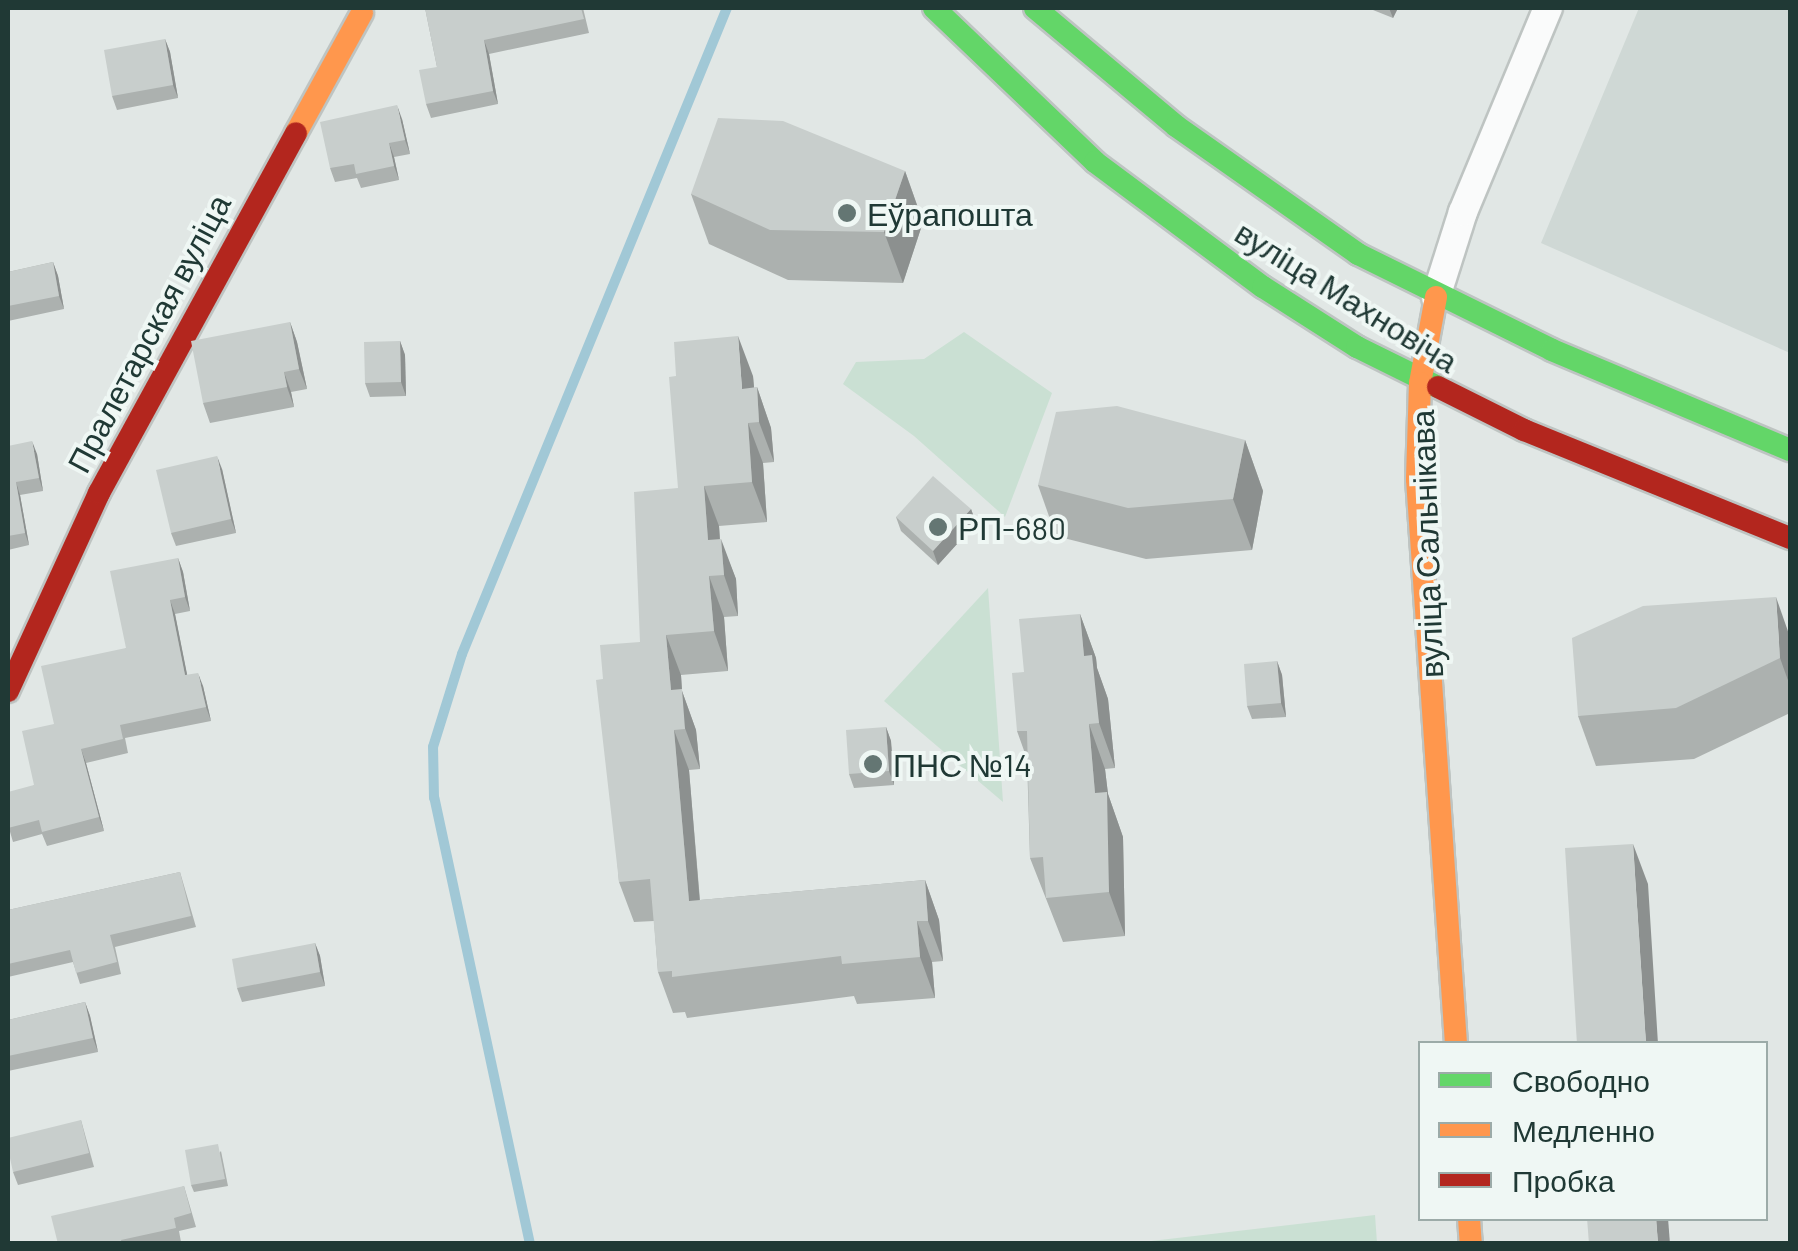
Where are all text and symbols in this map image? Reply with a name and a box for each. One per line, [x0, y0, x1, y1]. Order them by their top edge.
street label: Пралетарская вуліца [58, 187, 238, 479]
place label: Еўрапошта [867, 194, 1033, 232]
marker: Еўрапошта [836, 202, 858, 224]
street label: вуліца Махновіча [1229, 212, 1465, 380]
street label: вуліца Сальнікава [1402, 409, 1450, 679]
place label: РП-680 [958, 508, 1066, 546]
marker: РП-680 [927, 516, 949, 538]
place label: ПНС №14 [893, 745, 1032, 783]
marker: ПНС №14 [862, 753, 884, 775]
legend [1418, 1041, 1768, 1221]
text: Свободно [1512, 1062, 1650, 1098]
text: Медленно [1512, 1112, 1655, 1148]
text: Пробка [1512, 1162, 1615, 1198]

